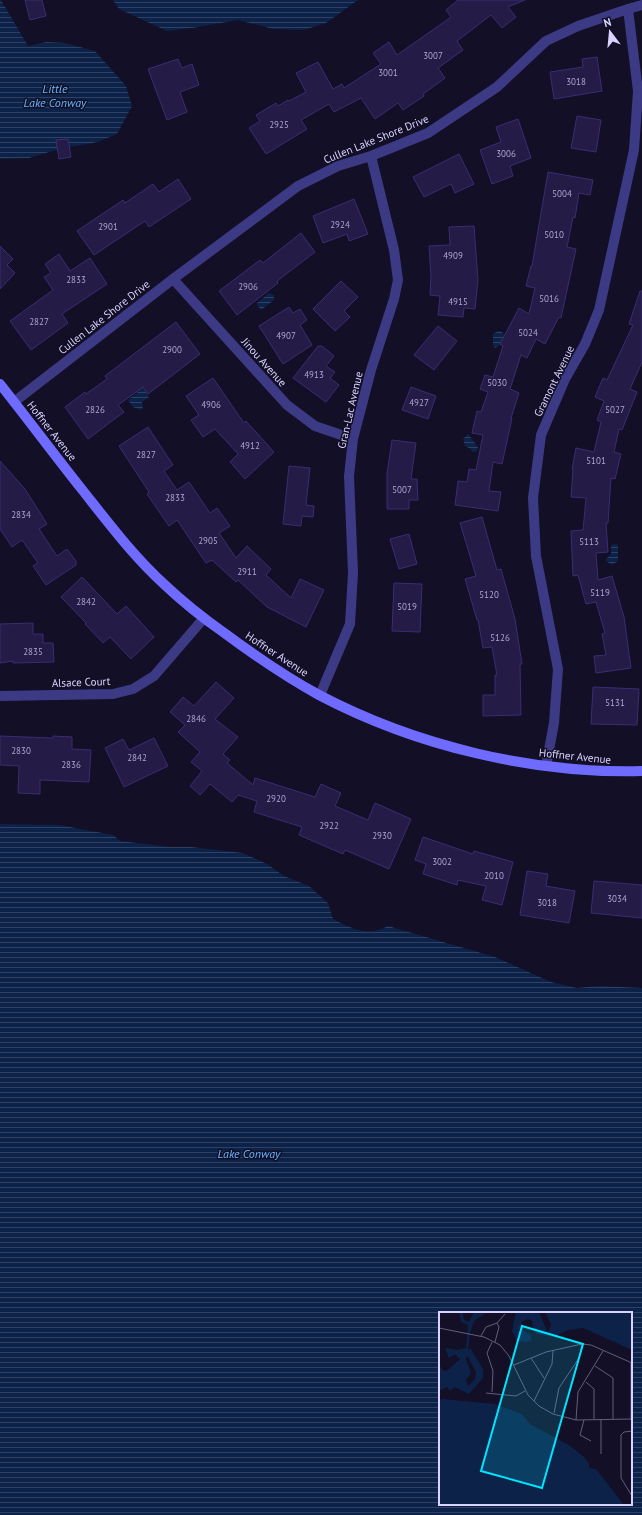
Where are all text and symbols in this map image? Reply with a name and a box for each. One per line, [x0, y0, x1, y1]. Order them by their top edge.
north arrow [590, 12, 630, 52]
text: N [602, 15, 613, 30]
house number: 3007 [423, 50, 443, 61]
house number: 3001 [378, 67, 398, 78]
house number: 3018 [566, 76, 586, 87]
water label: Little Lake Conway [24, 81, 87, 110]
street label: Cullen Lake Shore Drive [321, 111, 431, 167]
house number: 2925 [269, 119, 289, 130]
house number: 3006 [496, 148, 516, 159]
house number: 5004 [552, 188, 572, 199]
house number: 2924 [330, 219, 350, 230]
house number: 2901 [98, 221, 118, 232]
house number: 5010 [544, 229, 564, 240]
house number: 4909 [443, 250, 463, 261]
house number: 2833 [66, 274, 86, 285]
street label: Cullen Lake Shore Drive [55, 277, 153, 357]
house number: 2906 [238, 281, 258, 292]
house number: 5016 [539, 293, 559, 304]
house number: 4915 [448, 296, 468, 307]
house number: 2827 [29, 316, 49, 327]
house number: 5024 [518, 327, 538, 338]
house number: 4907 [276, 330, 296, 341]
street label: Jinou Avenue [238, 334, 290, 390]
street label: Gramont Avenue [531, 343, 577, 419]
house number: 2900 [162, 344, 182, 355]
house number: 4913 [304, 369, 324, 380]
street label: Gran-Lac Avenue [334, 370, 366, 450]
house number: 5030 [487, 377, 507, 388]
house number: 4927 [409, 397, 429, 408]
street label: Hoffner Avenue [24, 398, 80, 464]
house number: 4906 [201, 399, 221, 410]
house number: 2826 [85, 404, 105, 415]
house number: 5027 [605, 404, 625, 415]
house number: 4912 [240, 440, 260, 451]
house number: 2827 [136, 449, 156, 460]
house number: 5101 [586, 455, 606, 466]
house number: 5007 [392, 484, 412, 495]
house number: 2833 [165, 492, 185, 503]
house number: 2834 [11, 509, 31, 520]
house number: 2905 [198, 535, 218, 546]
house number: 5113 [579, 536, 599, 547]
house number: 2911 [237, 566, 257, 577]
house number: 5119 [590, 587, 610, 598]
house number: 5120 [479, 589, 499, 600]
house number: 2842 [76, 596, 96, 607]
house number: 5019 [397, 601, 417, 612]
street label: Hoffner Avenue [243, 628, 312, 680]
house number: 5126 [490, 632, 510, 643]
house number: 2835 [23, 646, 43, 657]
street label: Alsace Court [52, 674, 111, 690]
house number: 5131 [605, 697, 625, 708]
house number: 2846 [186, 713, 206, 724]
house number: 2830 [11, 745, 31, 756]
street label: Hoffner Avenue [538, 745, 612, 767]
house number: 2842 [127, 752, 147, 763]
house number: 2836 [61, 759, 81, 770]
house number: 2920 [266, 793, 286, 804]
house number: 2922 [319, 820, 339, 831]
house number: 2930 [372, 830, 392, 841]
house number: 3002 [432, 856, 452, 867]
house number: 2010 [484, 870, 504, 881]
house number: 3034 [607, 893, 627, 904]
house number: 3018 [537, 897, 557, 908]
water label: Lake Conway [218, 1146, 281, 1161]
inset map [439, 1312, 632, 1505]

